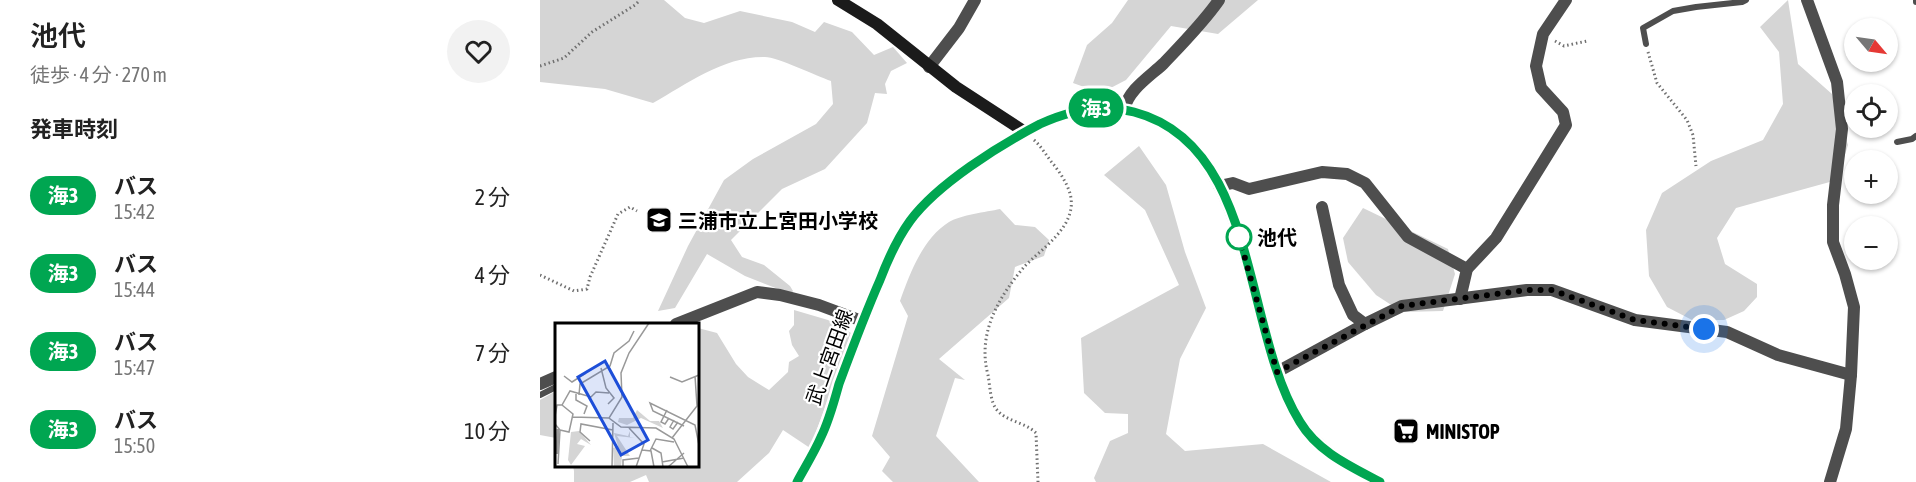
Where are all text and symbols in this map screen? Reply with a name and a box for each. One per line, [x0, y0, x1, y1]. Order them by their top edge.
north arrow [1844, 18, 1898, 72]
map controls [1844, 18, 1898, 270]
text: 池代 [30, 20, 86, 52]
button: heart [447, 20, 510, 83]
text: 徒歩 · 4 分 · 270 m [30, 63, 167, 86]
button: locate [1844, 84, 1898, 138]
line badge: 海3 [1069, 88, 1123, 128]
text: 海3 [1081, 96, 1111, 120]
text: 発車時刻 [30, 116, 118, 142]
button: + [1844, 150, 1898, 204]
text: バス [114, 173, 158, 199]
text: 海3 [48, 183, 78, 207]
text: 2 分 [475, 184, 510, 210]
text: 15:42 [114, 200, 155, 223]
school or university icon: 三浦市立上宮田小学校 [644, 205, 674, 235]
place label: 三浦市立上宮田小学校 [678, 209, 878, 232]
button: − [1844, 216, 1898, 270]
marker: 池代 [1226, 224, 1252, 250]
place label: 池代 [1257, 226, 1297, 249]
text: バス [114, 251, 158, 277]
text: 海3 [48, 261, 78, 285]
text: 4 分 [475, 262, 510, 288]
text: 15:44 [114, 278, 155, 301]
street label: 武上宮田線 [801, 306, 857, 408]
your location [1689, 314, 1719, 344]
inset map [555, 323, 699, 467]
text: バス [114, 329, 158, 355]
text: 海3 [48, 339, 78, 363]
text: 7 分 [475, 340, 510, 366]
text: 15:47 [114, 356, 155, 379]
text: バス [114, 407, 158, 433]
supermarket icon: MINISTOP [1391, 416, 1421, 446]
text: 海3 [48, 417, 78, 441]
text: 10 分 [464, 418, 510, 444]
place label: MINISTOP [1426, 420, 1500, 443]
text: 15:50 [114, 434, 155, 457]

